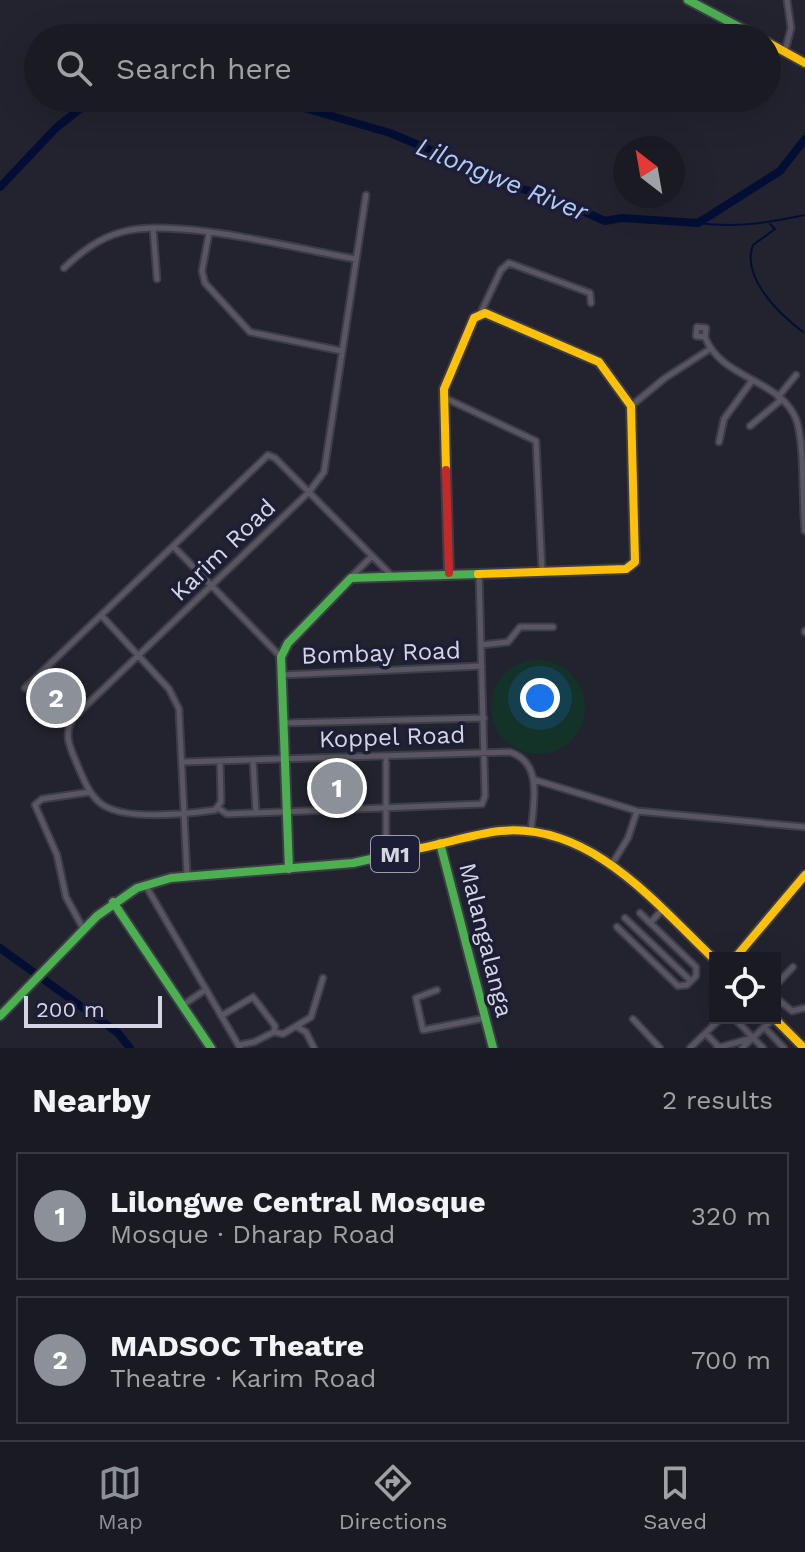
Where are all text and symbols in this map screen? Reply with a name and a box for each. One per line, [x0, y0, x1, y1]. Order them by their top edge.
search box [24, 24, 781, 112]
icon: search [52, 46, 96, 90]
text: Search here [116, 51, 292, 86]
water label: Lilongwe River [412, 131, 593, 227]
north arrow [613, 136, 685, 208]
street label: Karim Road [165, 493, 281, 607]
street label: Bombay Road [301, 636, 461, 670]
pin: 2 [30, 668, 82, 728]
your location [520, 678, 560, 718]
street label: Koppel Road [318, 720, 466, 754]
pin: 1 [311, 758, 363, 818]
road number: M1 [371, 836, 419, 872]
street label: Malangalanga [453, 860, 519, 1020]
map controls [709, 952, 781, 1024]
button: locate [709, 952, 781, 1024]
scale bar [24, 992, 162, 1028]
text: 200 m [36, 997, 105, 1022]
text: Nearby [32, 1080, 151, 1120]
text: 2 results [662, 1085, 773, 1115]
text: Lilongwe Central Mosque [110, 1184, 486, 1219]
text: 1 [54, 1201, 66, 1231]
text: 320 m [691, 1201, 771, 1231]
text: Mosque · Dharap Road [110, 1219, 395, 1249]
text: MADSOC Theatre [110, 1328, 364, 1363]
text: 2 [52, 1345, 68, 1375]
text: 700 m [691, 1345, 771, 1375]
text: Theatre · Karim Road [110, 1363, 376, 1393]
tab: Map [98, 1461, 143, 1534]
tab: Directions [339, 1461, 447, 1534]
tab: Saved [643, 1461, 707, 1534]

